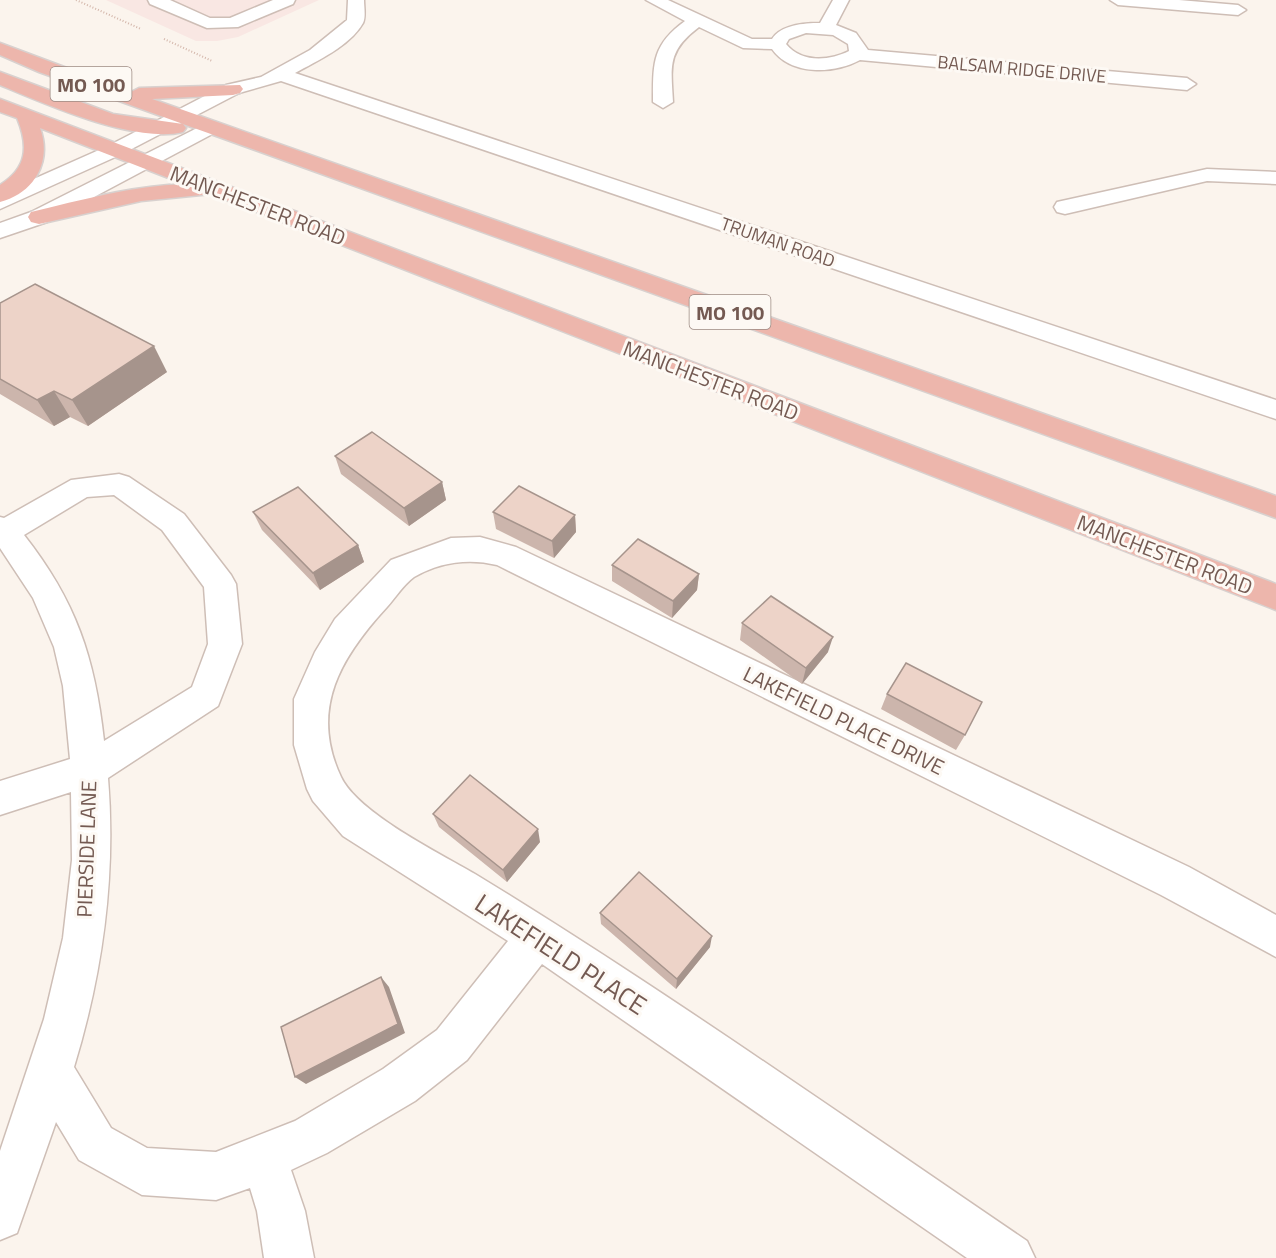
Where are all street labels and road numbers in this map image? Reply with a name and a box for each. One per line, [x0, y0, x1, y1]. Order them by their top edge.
street label: BALSAM RIDGE DRIVE [936, 48, 1108, 90]
road number: MO 100 [50, 67, 132, 101]
street label: MANCHESTER ROAD [166, 157, 350, 253]
street label: TRUMAN ROAD [717, 210, 839, 274]
road number: MO 100 [690, 295, 771, 329]
street label: MANCHESTER ROAD [619, 332, 803, 428]
street label: MANCHESTER ROAD [1073, 506, 1257, 602]
street label: LAKEFIELD PLACE DRIVE [738, 657, 950, 783]
street label: PIERSIDE LANE [68, 780, 104, 918]
street label: LAKEFIELD PLACE [467, 884, 655, 1024]

